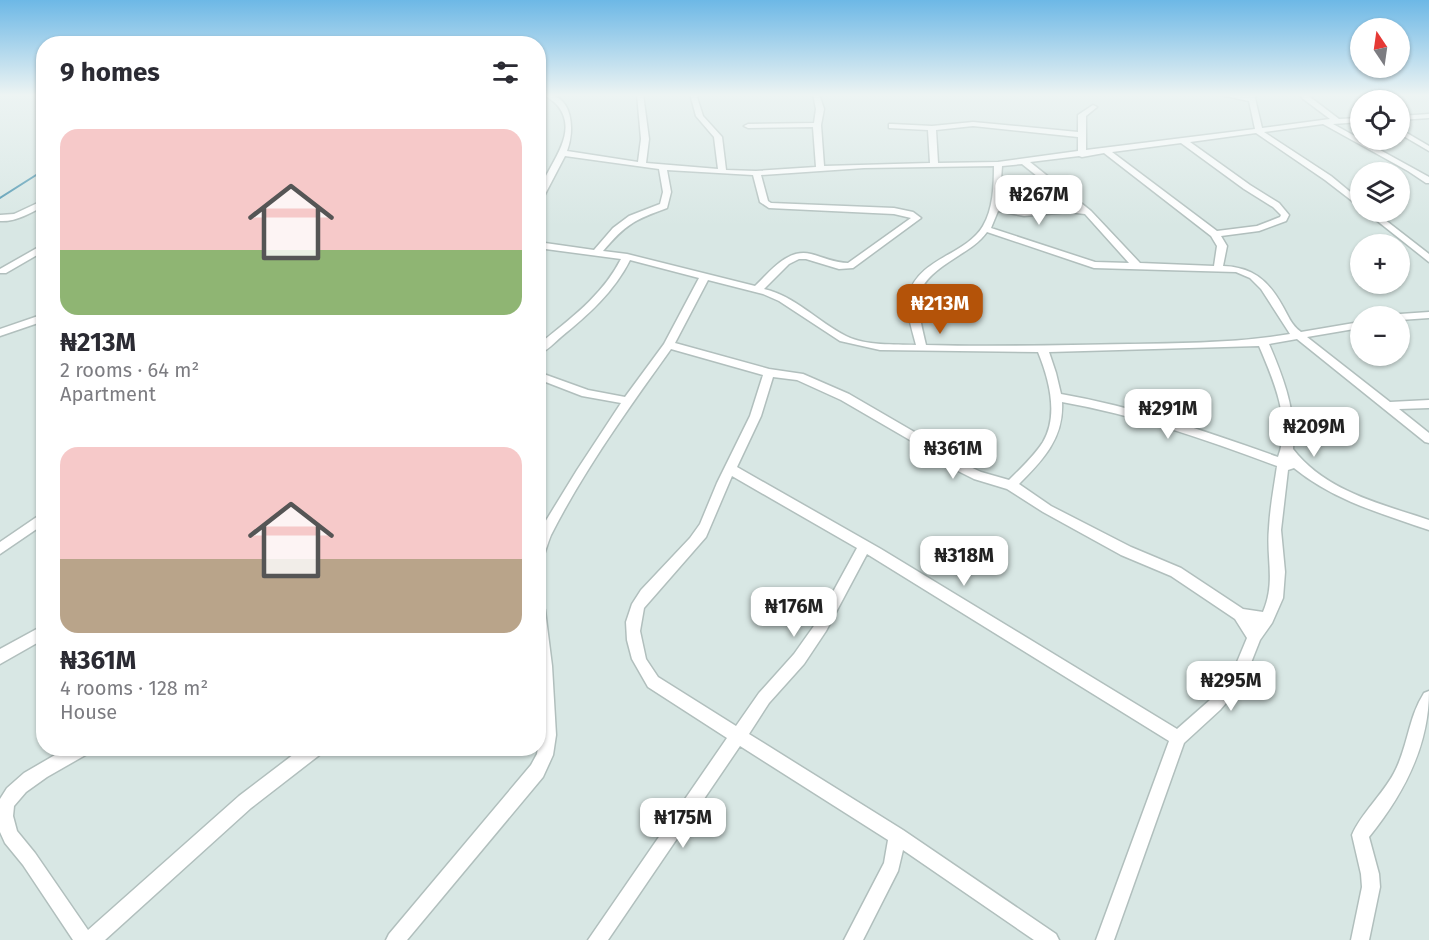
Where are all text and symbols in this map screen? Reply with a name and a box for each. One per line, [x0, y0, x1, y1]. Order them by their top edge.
north arrow [1350, 18, 1410, 78]
map controls [1350, 18, 1410, 366]
icon: filters [489, 56, 522, 89]
text: 9 homes [60, 57, 160, 88]
button: locate [1350, 90, 1410, 150]
button: layers [1350, 162, 1410, 222]
icon: home [237, 168, 345, 276]
pin: ₦267M [997, 175, 1081, 226]
text: ₦267M [1009, 182, 1069, 206]
button: + [1350, 234, 1410, 294]
pin: ₦213M [898, 284, 982, 335]
text: ₦213M [911, 291, 969, 315]
button: − [1350, 306, 1410, 366]
text: ₦213M [60, 327, 136, 358]
text: 2 rooms · 64 m² [60, 358, 199, 382]
text: Apartment [60, 382, 156, 406]
pin: ₦291M [1126, 389, 1210, 440]
text: ₦291M [1138, 396, 1198, 420]
pin: ₦209M [1272, 407, 1356, 458]
text: ₦209M [1283, 414, 1345, 438]
pin: ₦361M [911, 429, 995, 480]
text: ₦361M [924, 436, 982, 460]
icon: home [237, 486, 345, 594]
pin: ₦318M [922, 536, 1006, 587]
text: ₦318M [934, 543, 994, 567]
pin: ₦176M [752, 587, 836, 638]
text: ₦176M [765, 594, 823, 618]
text: ₦361M [60, 645, 136, 676]
pin: ₦295M [1189, 661, 1273, 712]
text: ₦295M [1201, 668, 1261, 692]
text: 4 rooms · 128 m² [60, 676, 208, 700]
text: House [60, 700, 117, 724]
pin: ₦175M [641, 798, 725, 849]
text: ₦175M [654, 805, 712, 829]

